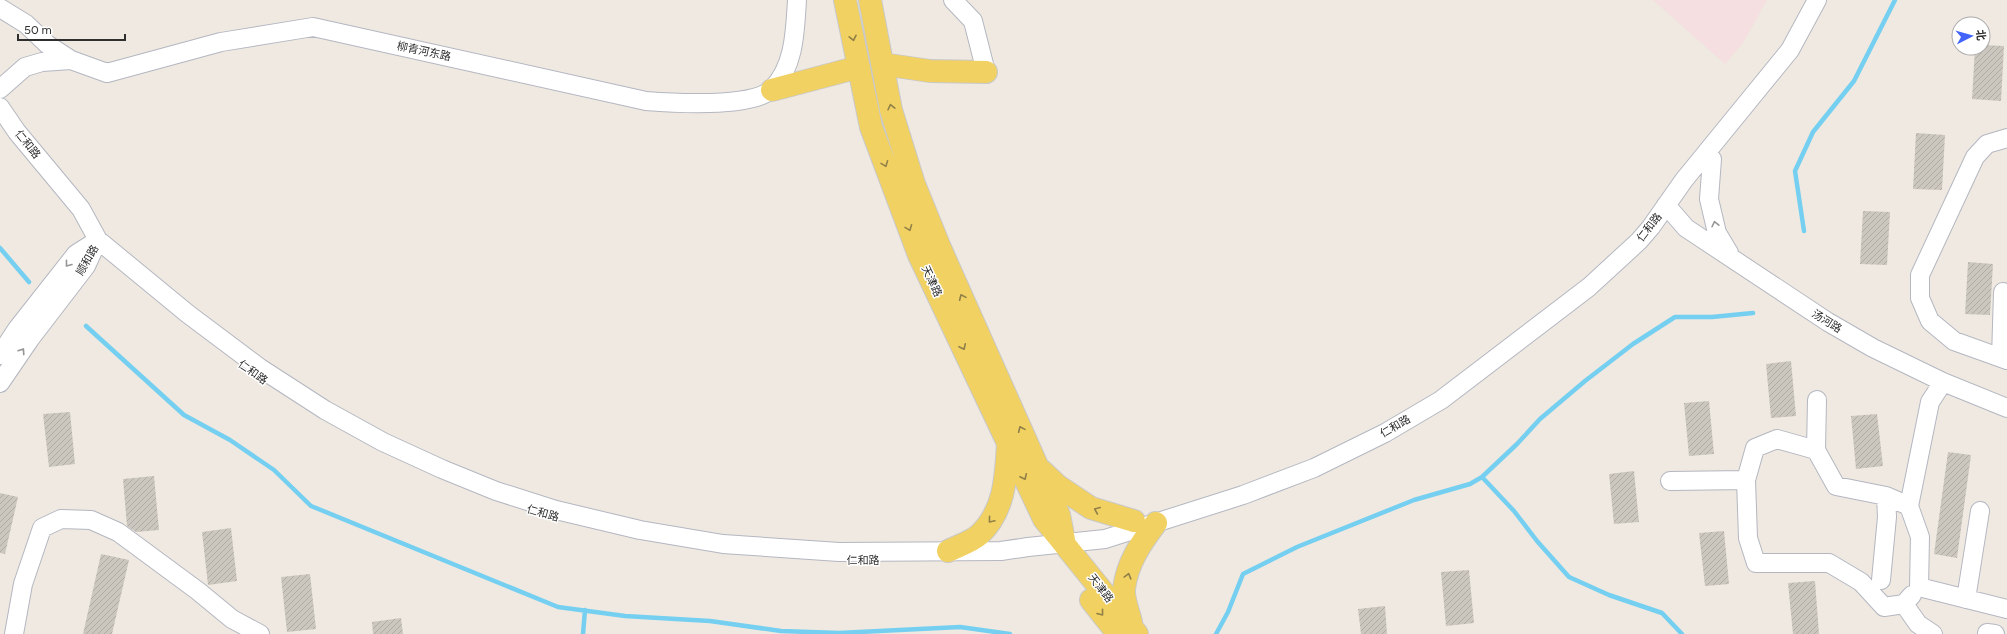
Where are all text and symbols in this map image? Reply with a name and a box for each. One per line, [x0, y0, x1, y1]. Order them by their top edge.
scale bar [18, 16, 125, 42]
north arrow [1951, 16, 1991, 56]
text: 50 m [24, 23, 52, 37]
text: 北 [1973, 29, 1987, 41]
one-way arrow [848, 35, 857, 41]
street label: 柳青河东路 [396, 39, 452, 64]
one-way arrow [887, 104, 895, 110]
street label: 仁和路 [12, 127, 43, 161]
one-way arrow [880, 160, 888, 167]
street label: 仁和路 [1634, 210, 1665, 244]
one-way arrow [1711, 221, 1719, 228]
one-way arrow [905, 225, 913, 232]
street label: 顺和路 [74, 243, 101, 278]
one-way arrow [66, 260, 73, 267]
street label: 天津路 [919, 264, 944, 299]
one-way arrow [959, 294, 967, 302]
street label: 汤河路 [1809, 307, 1844, 336]
one-way arrow [958, 342, 966, 350]
one-way arrow [17, 348, 25, 355]
street label: 仁和路 [235, 358, 270, 387]
street label: 仁和路 [1378, 413, 1413, 440]
one-way arrow [1018, 425, 1026, 433]
one-way arrow [1019, 473, 1027, 480]
street label: 仁和路 [525, 503, 561, 524]
one-way arrow [1093, 507, 1101, 515]
one-way arrow [989, 515, 996, 523]
street label: 仁和路 [847, 554, 880, 567]
street label: 天津路 [1085, 571, 1116, 605]
one-way arrow [1123, 573, 1131, 579]
one-way arrow [1096, 608, 1103, 615]

